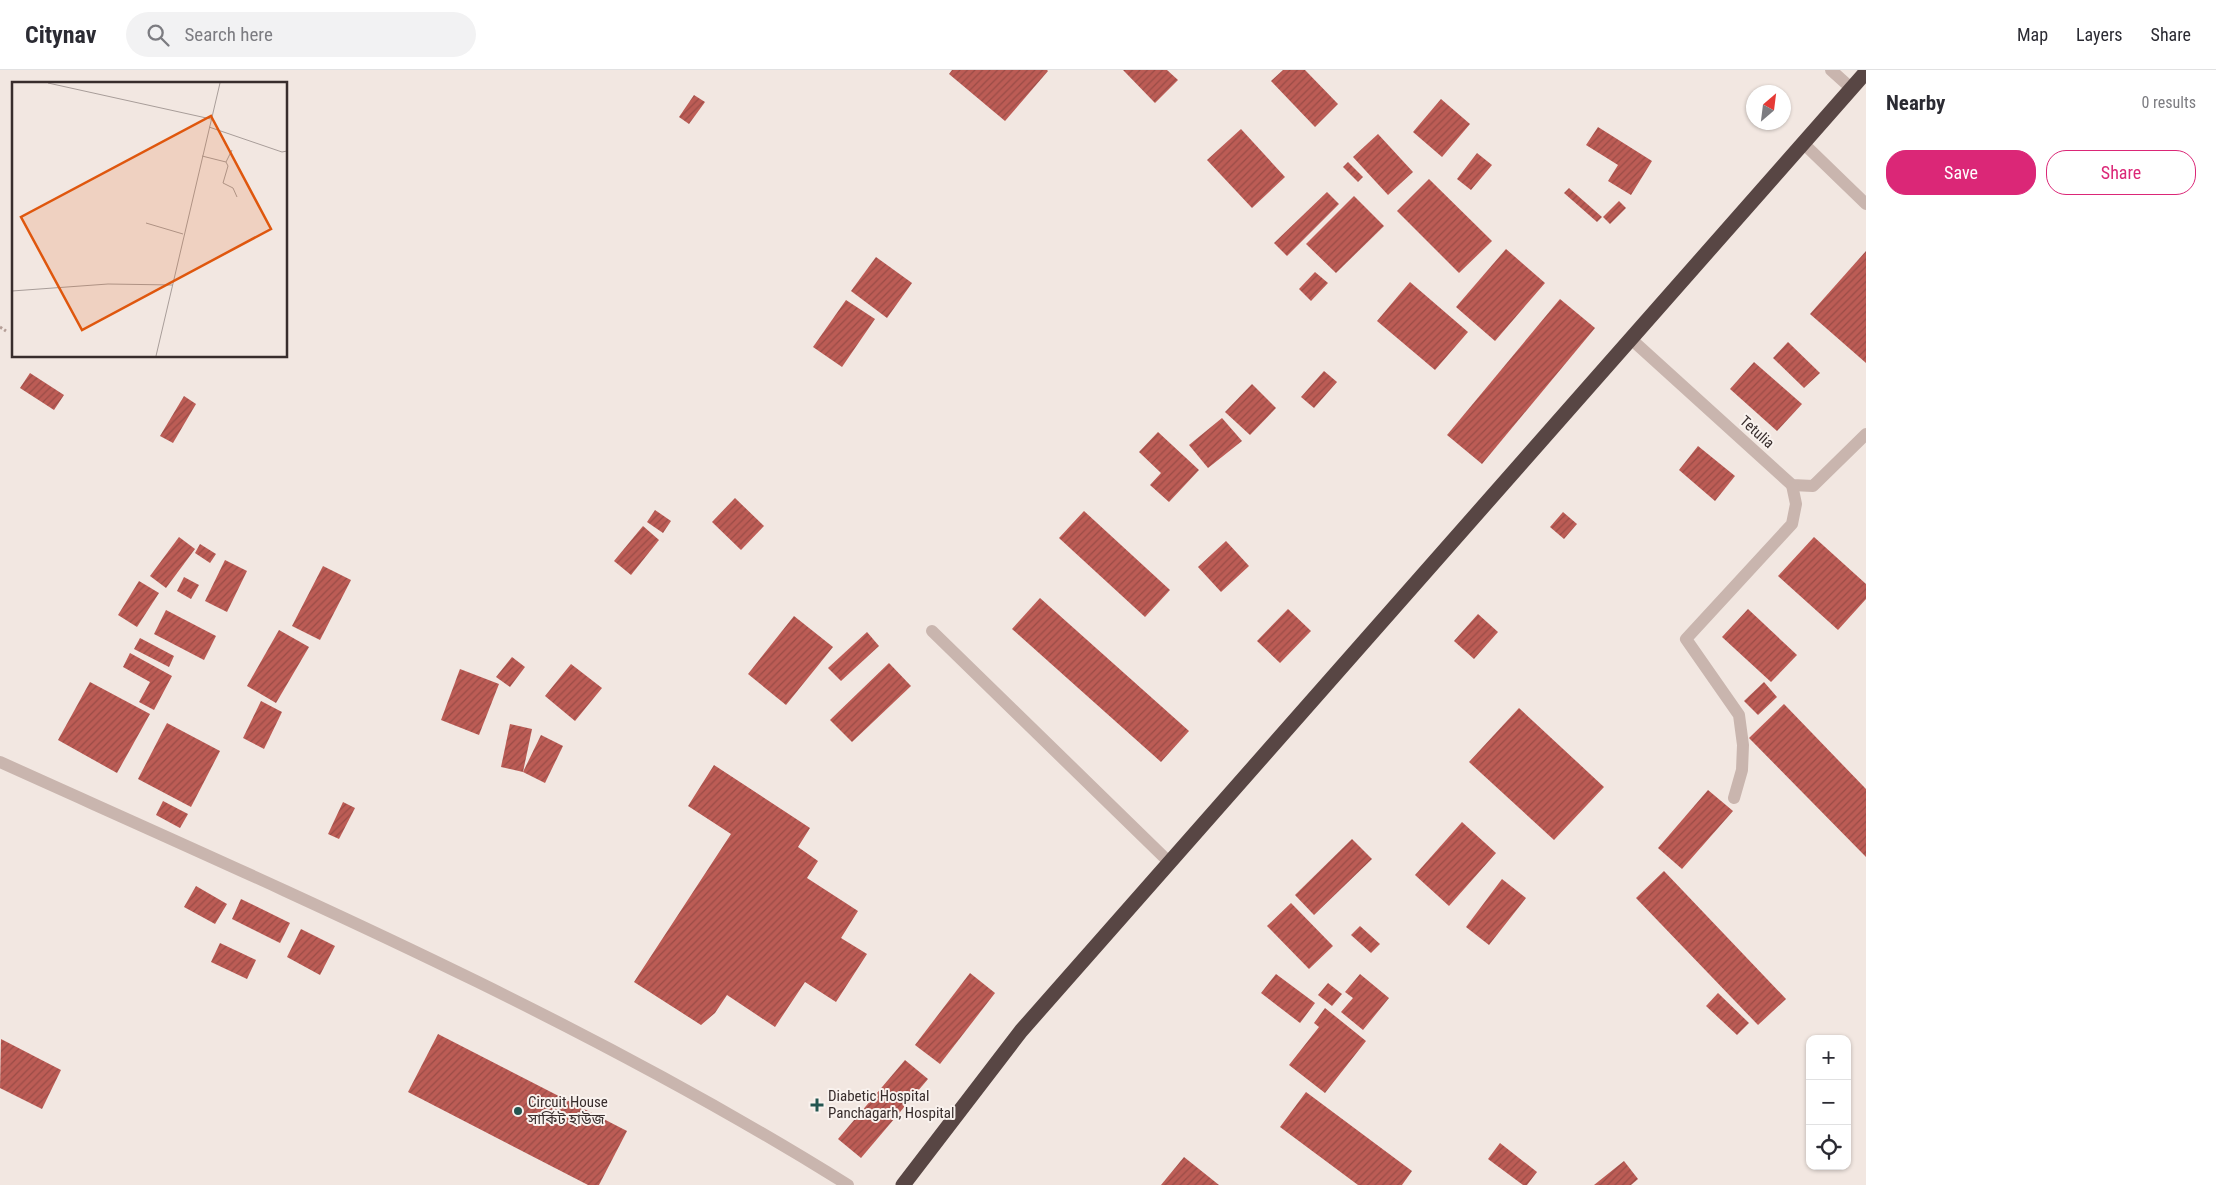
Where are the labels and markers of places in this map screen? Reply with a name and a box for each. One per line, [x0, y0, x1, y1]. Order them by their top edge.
place label: Diabetic Hospital Panchagarh, Hospital [828, 1087, 954, 1122]
place label: Circuit House সার্কিট হাউজ [527, 1093, 608, 1128]
marker: Diabetic Hospital Panchagarh, Hospital [810, 1098, 824, 1112]
marker: Circuit House সার্কিট হাউজ [512, 1105, 524, 1117]

